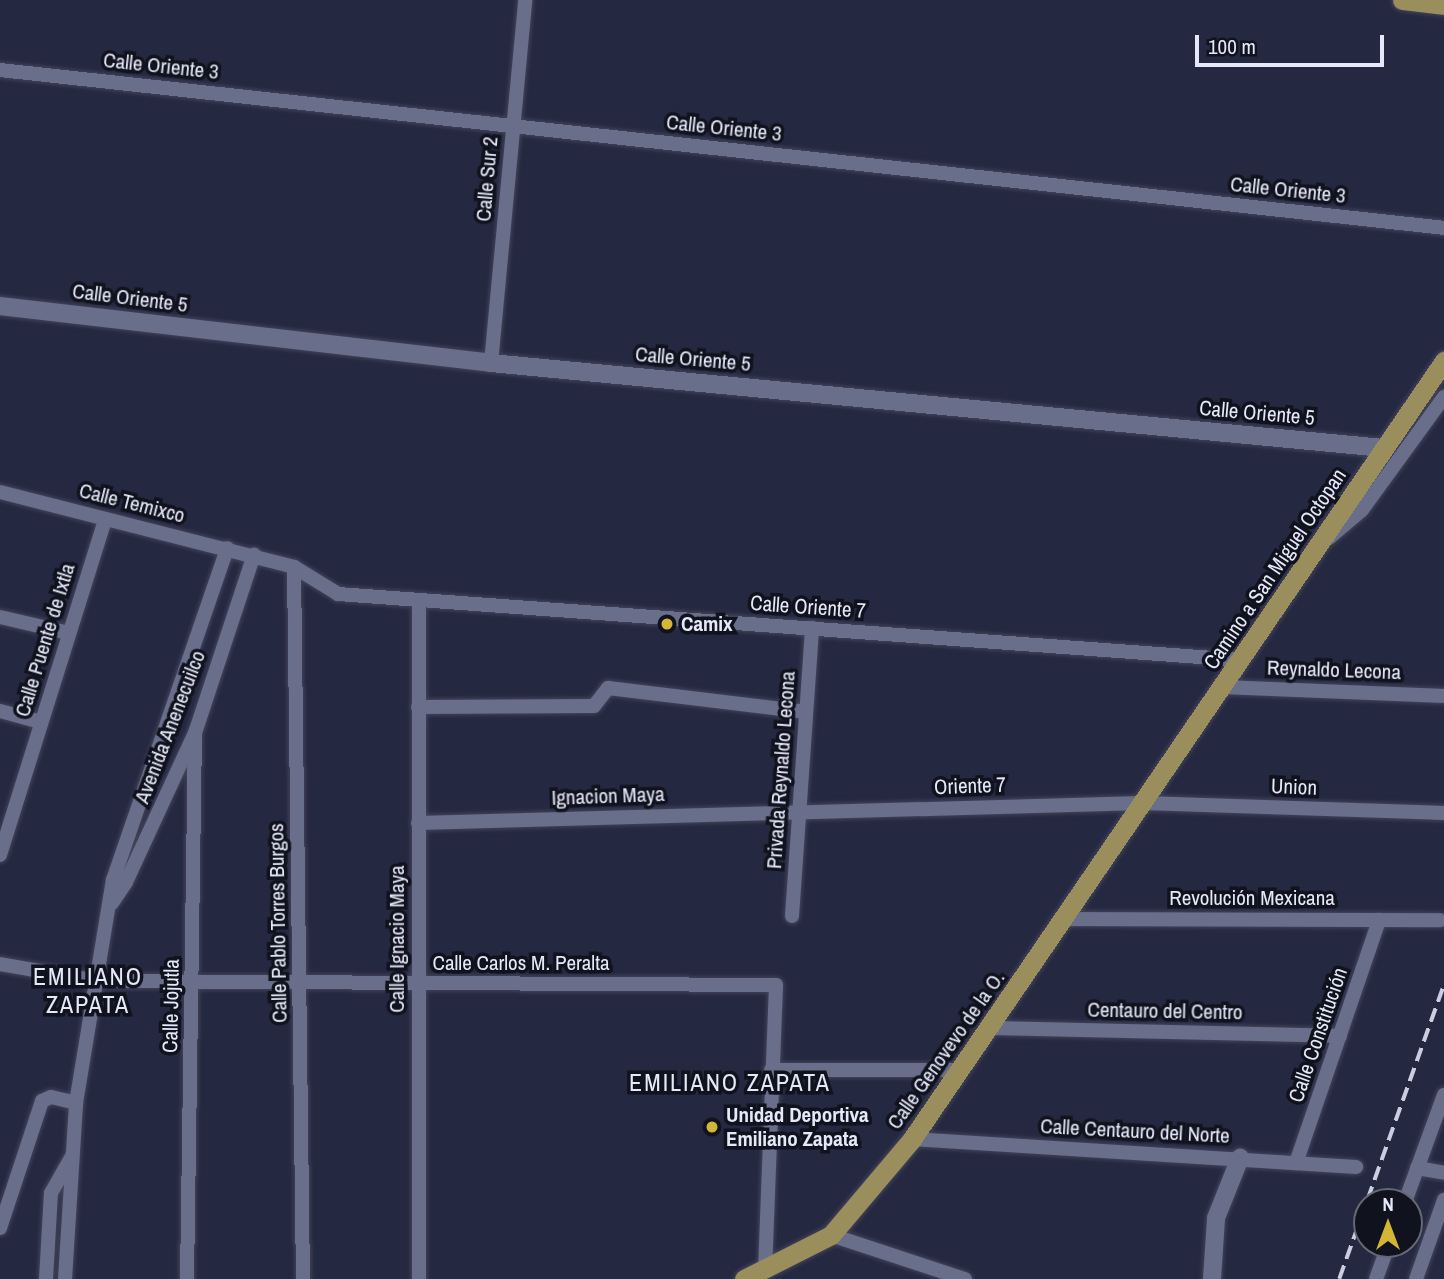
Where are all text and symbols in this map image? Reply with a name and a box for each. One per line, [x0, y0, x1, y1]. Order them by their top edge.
scale bar [1199, 21, 1388, 65]
text: 100 m [1208, 32, 1256, 61]
street label: Calle Oriente 3 [102, 47, 220, 85]
street label: Calle Oriente 3 [665, 109, 783, 147]
street label: Calle Sur 2 [471, 135, 503, 223]
street label: Calle Oriente 3 [1229, 171, 1347, 209]
street label: Calle Oriente 5 [71, 278, 189, 318]
street label: Calle Oriente 5 [634, 341, 752, 377]
street label: Calle Oriente 5 [1198, 395, 1316, 431]
street label: Camino a San Miguel Octopan [1198, 464, 1352, 674]
street label: Calle Temixco [76, 478, 188, 528]
street label: Calle Puente de Ixtla [10, 560, 80, 720]
street label: Calle Oriente 7 [749, 590, 867, 624]
place label: Camix [681, 611, 733, 637]
marker: Camix [659, 616, 675, 632]
street label: Avenida Anenecuilco [129, 647, 211, 807]
street label: Reynaldo Lecona [1267, 655, 1401, 685]
street label: Privada Reynaldo Lecona [762, 670, 800, 870]
street label: Oriente 7 [934, 772, 1006, 800]
street label: Union [1271, 774, 1317, 800]
street label: Ignacion Maya [551, 781, 665, 811]
street label: Calle Pablo Torres Burgos [264, 823, 292, 1023]
street label: Calle Ignacio Maya [384, 865, 410, 1013]
street label: Revolución Mexicana [1169, 885, 1335, 911]
street label: Calle Carlos M. Peralta [432, 950, 610, 976]
street label: Calle Jojutla [158, 959, 184, 1053]
district label: EMILIANO ZAPATA [34, 963, 142, 1019]
street label: Calle Constitución [1283, 964, 1353, 1106]
street label: Calle Genovevo de la O. [882, 966, 1010, 1134]
street label: Centauro del Centro [1087, 997, 1243, 1025]
district label: EMILIANO ZAPATA [631, 1069, 829, 1097]
place label: Unidad Deportiva Emiliano Zapata [726, 1102, 869, 1152]
street label: Calle Centauro del Norte [1040, 1113, 1230, 1149]
marker: Unidad Deportiva Emiliano Zapata [704, 1119, 720, 1135]
north arrow [1353, 1188, 1423, 1258]
text: N [1382, 1191, 1394, 1217]

